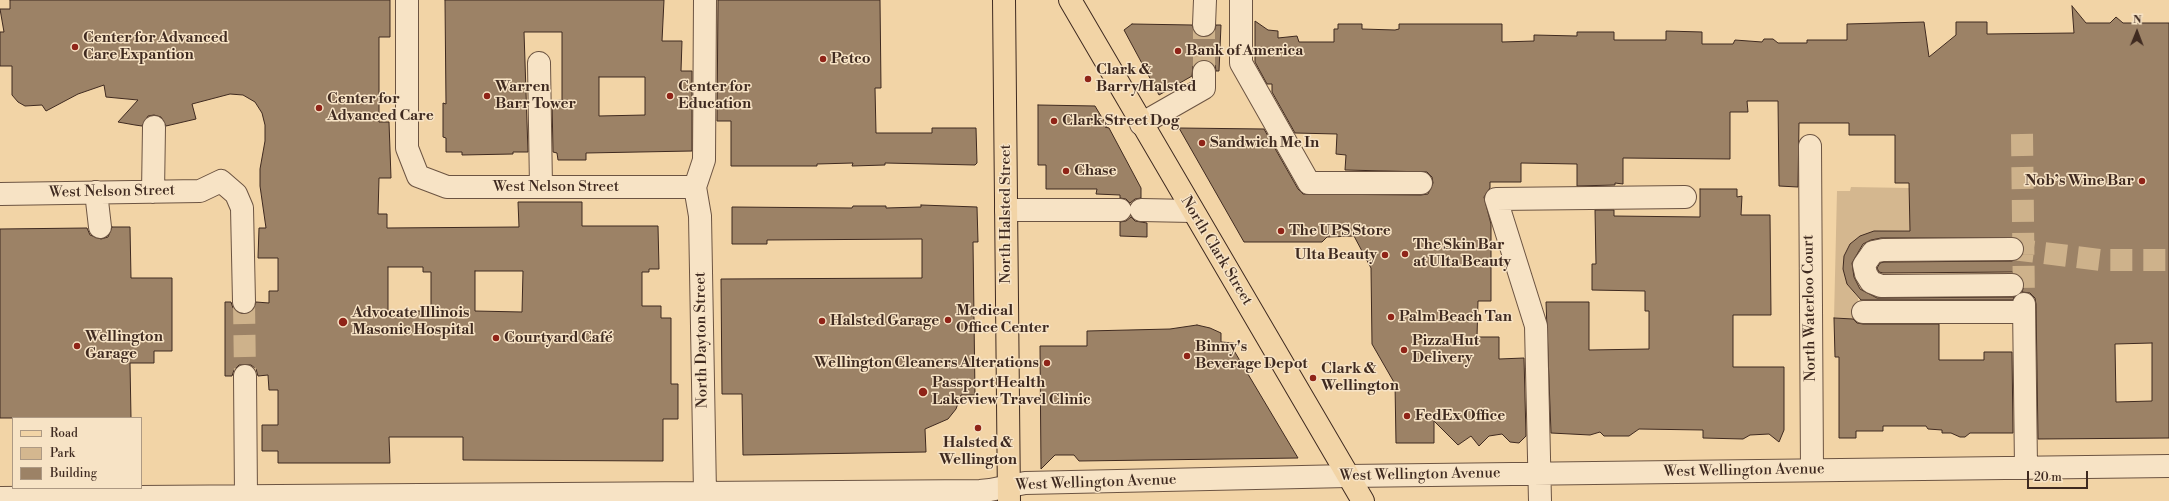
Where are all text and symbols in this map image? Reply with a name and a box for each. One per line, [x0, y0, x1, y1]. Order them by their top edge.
north arrow [2117, 12, 2157, 52]
text: N [2133, 13, 2142, 27]
place label: Center for Advanced Care Expantion [83, 29, 228, 64]
marker: Center for Advanced Care Expantion [70, 42, 80, 52]
place label: Bank of America [1186, 42, 1303, 60]
marker: Bank of America [1173, 46, 1183, 56]
place label: Petco [831, 50, 871, 68]
marker: Petco [818, 54, 828, 64]
place label: Clark & Barry/Halsted [1096, 61, 1197, 96]
marker: Clark & Barry/Halsted [1083, 74, 1093, 84]
place label: Warren Barr Tower [495, 78, 576, 113]
place label: Center for Education [678, 78, 751, 113]
place label: Center for Advanced Care [327, 90, 434, 125]
marker: Warren Barr Tower [482, 91, 492, 101]
marker: Center for Education [665, 91, 675, 101]
marker: Center for Advanced Care [314, 103, 324, 113]
place label: Clark Street Dog [1062, 112, 1179, 130]
marker: Clark Street Dog [1049, 116, 1059, 126]
place label: Sandwich Me In [1210, 134, 1319, 152]
marker: Sandwich Me In [1197, 138, 1207, 148]
street label: North Halsted Street [997, 144, 1015, 284]
place label: Chase [1074, 162, 1117, 180]
marker: Chase [1061, 166, 1071, 176]
place label: Nob’s Wine Bar [2025, 172, 2134, 190]
marker: Nob’s Wine Bar [2137, 176, 2147, 186]
street label: West Nelson Street [493, 178, 619, 196]
street label: West Nelson Street [49, 182, 175, 202]
street label: North Clark Street [1176, 193, 1256, 309]
place label: The UPS Store [1289, 222, 1391, 240]
marker: The UPS Store [1276, 226, 1286, 236]
street label: North Waterloo Court [1800, 234, 1820, 382]
place label: The Skin Bar at Ulta Beauty [1413, 236, 1511, 271]
place label: Ulta Beauty [1295, 246, 1377, 264]
marker: The Skin Bar at Ulta Beauty [1400, 249, 1410, 259]
marker: Ulta Beauty [1380, 250, 1390, 260]
street label: North Dayton Street [692, 272, 712, 408]
place label: Medical Office Center [956, 302, 1049, 337]
place label: Advocate Illinois Masonic Hospital [352, 304, 474, 339]
place label: Palm Beach Tan [1399, 308, 1512, 326]
place label: Halsted Garage [830, 312, 939, 330]
marker: Palm Beach Tan [1386, 312, 1396, 322]
marker: Medical Office Center [943, 315, 953, 325]
marker: Advocate Illinois Masonic Hospital [337, 316, 349, 328]
marker: Halsted Garage [817, 316, 827, 326]
place label: Wellington Garage [85, 328, 163, 363]
place label: Courtyard Café [504, 329, 613, 347]
place label: Pizza Hut Delivery [1412, 332, 1479, 367]
marker: Courtyard Café [491, 333, 501, 343]
place label: Binny's Beverage Depot [1195, 338, 1308, 373]
marker: Wellington Garage [72, 341, 82, 351]
marker: Pizza Hut Delivery [1399, 345, 1409, 355]
marker: Binny's Beverage Depot [1182, 351, 1192, 361]
place label: Wellington Cleaners Alterations [814, 354, 1039, 372]
marker: Wellington Cleaners Alterations [1042, 358, 1052, 368]
place label: Clark & Wellington [1321, 360, 1399, 395]
marker: Clark & Wellington [1308, 373, 1318, 383]
place label: Passport Health Lakeview Travel Clinic [932, 374, 1091, 409]
marker: Passport Health Lakeview Travel Clinic [917, 386, 929, 398]
place label: FedEx Office [1415, 407, 1505, 425]
marker: FedEx Office [1402, 411, 1412, 421]
legend [12, 417, 142, 489]
marker: Halsted & Wellington [973, 423, 983, 433]
text: Road [50, 426, 78, 441]
place label: Halsted & Wellington [939, 434, 1017, 469]
text: Park [50, 446, 75, 461]
street label: West Wellington Avenue [1663, 461, 1825, 481]
scale bar [2029, 463, 2090, 489]
street label: West Wellington Avenue [1339, 465, 1501, 485]
text: Building [50, 466, 97, 481]
text: 20 m [2034, 470, 2062, 485]
street label: West Wellington Avenue [1015, 471, 1177, 495]

